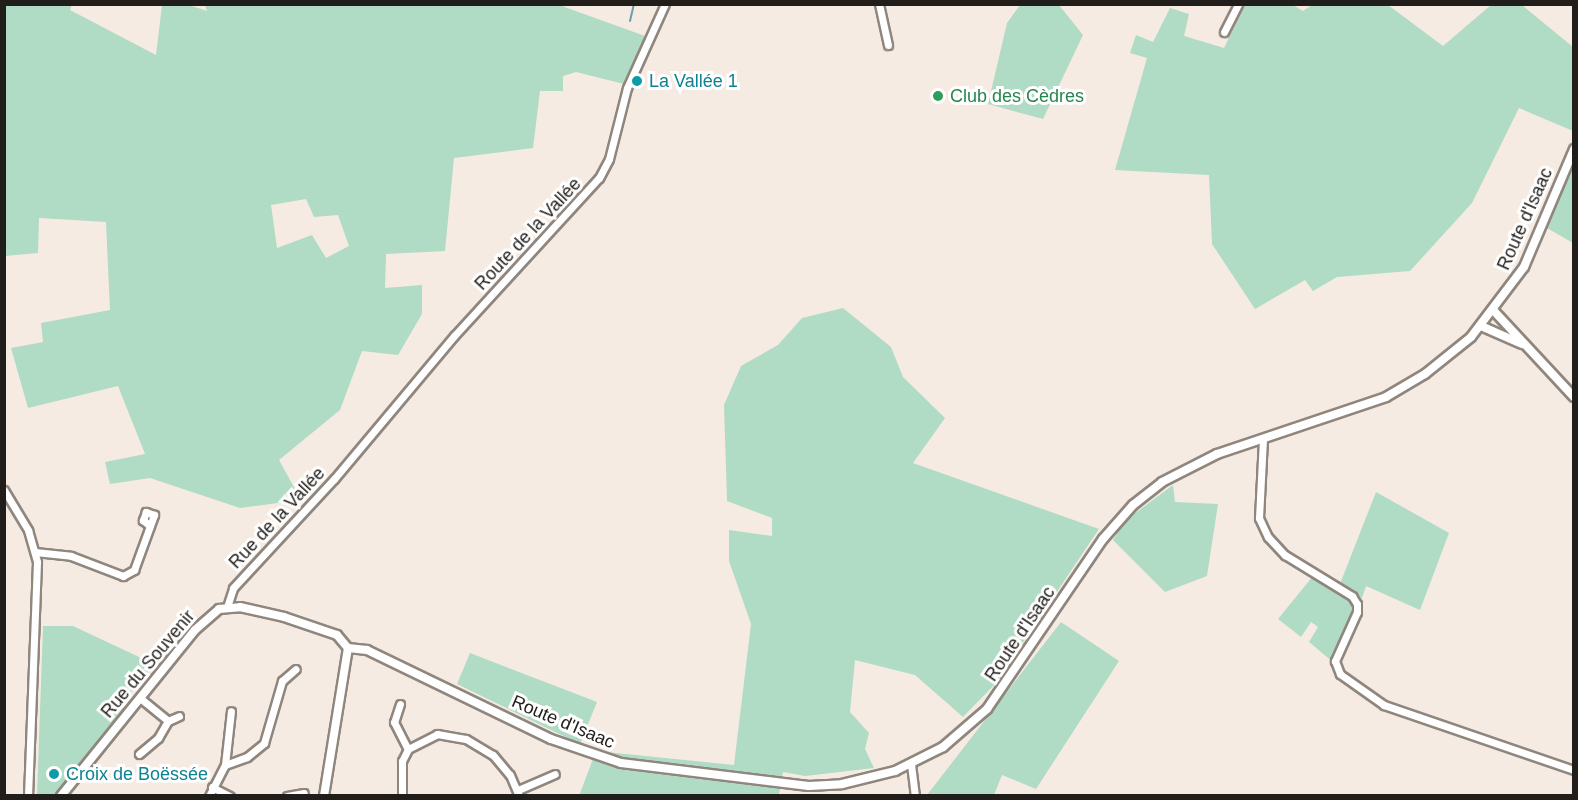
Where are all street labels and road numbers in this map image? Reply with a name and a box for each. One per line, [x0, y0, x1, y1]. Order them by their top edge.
street label: Route d'Isaac [1493, 165, 1557, 273]
street label: Route de la Vallée [470, 173, 586, 295]
street label: Rue de la Vallée [225, 463, 329, 573]
street label: Route d'Isaac [980, 583, 1060, 685]
street label: Rue du Souvenir [97, 606, 199, 722]
street label: Route d'Isaac [508, 691, 618, 753]

